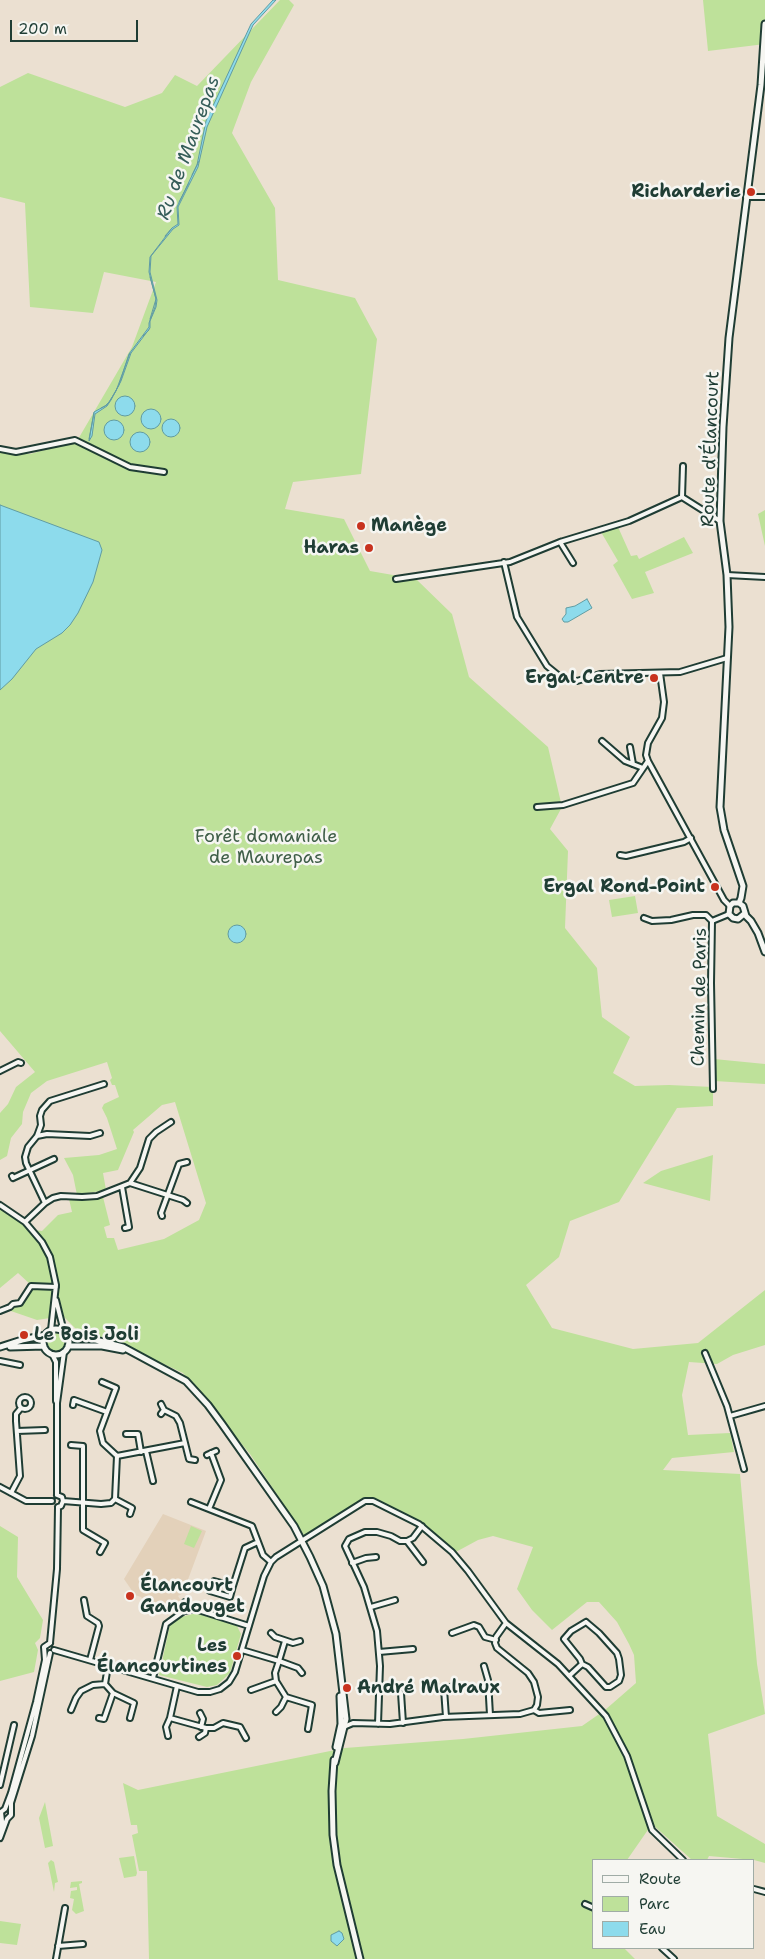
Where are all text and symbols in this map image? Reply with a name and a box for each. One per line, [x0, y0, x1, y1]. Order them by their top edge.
scale bar [12, 10, 140, 42]
text: 200 m [18, 19, 67, 39]
water label: Ru de Maurepas [152, 73, 226, 223]
place label: Richarderie [631, 181, 741, 203]
marker: Richarderie [745, 186, 757, 198]
street label: Route d'Élancourt [697, 371, 725, 527]
place label: Manège [371, 515, 447, 537]
marker: Manège [355, 520, 367, 532]
place label: Haras [304, 537, 359, 559]
marker: Haras [363, 542, 375, 554]
place label: Ergal Centre [525, 667, 644, 689]
marker: Ergal Centre [648, 672, 660, 684]
park label: Forêt domaniale de Maurepas [195, 826, 337, 869]
place label: Ergal Rond-Point [543, 876, 705, 898]
marker: Ergal Rond-Point [709, 881, 721, 893]
street label: Chemin de Paris [688, 927, 712, 1067]
place label: Le Bois Joli [34, 1324, 139, 1346]
marker: Le Bois Joli [18, 1329, 30, 1341]
place label: Élancourt Gandouget [140, 1575, 245, 1618]
marker: Élancourt Gandouget [124, 1590, 136, 1602]
place label: Les Élancourtines [96, 1635, 227, 1678]
marker: Les Élancourtines [231, 1650, 243, 1662]
place label: André Malraux [357, 1677, 500, 1699]
marker: André Malraux [341, 1682, 353, 1694]
legend [592, 1859, 755, 1949]
text: Route [639, 1869, 681, 1889]
text: Parc [639, 1894, 670, 1914]
text: Eau [639, 1919, 666, 1939]

